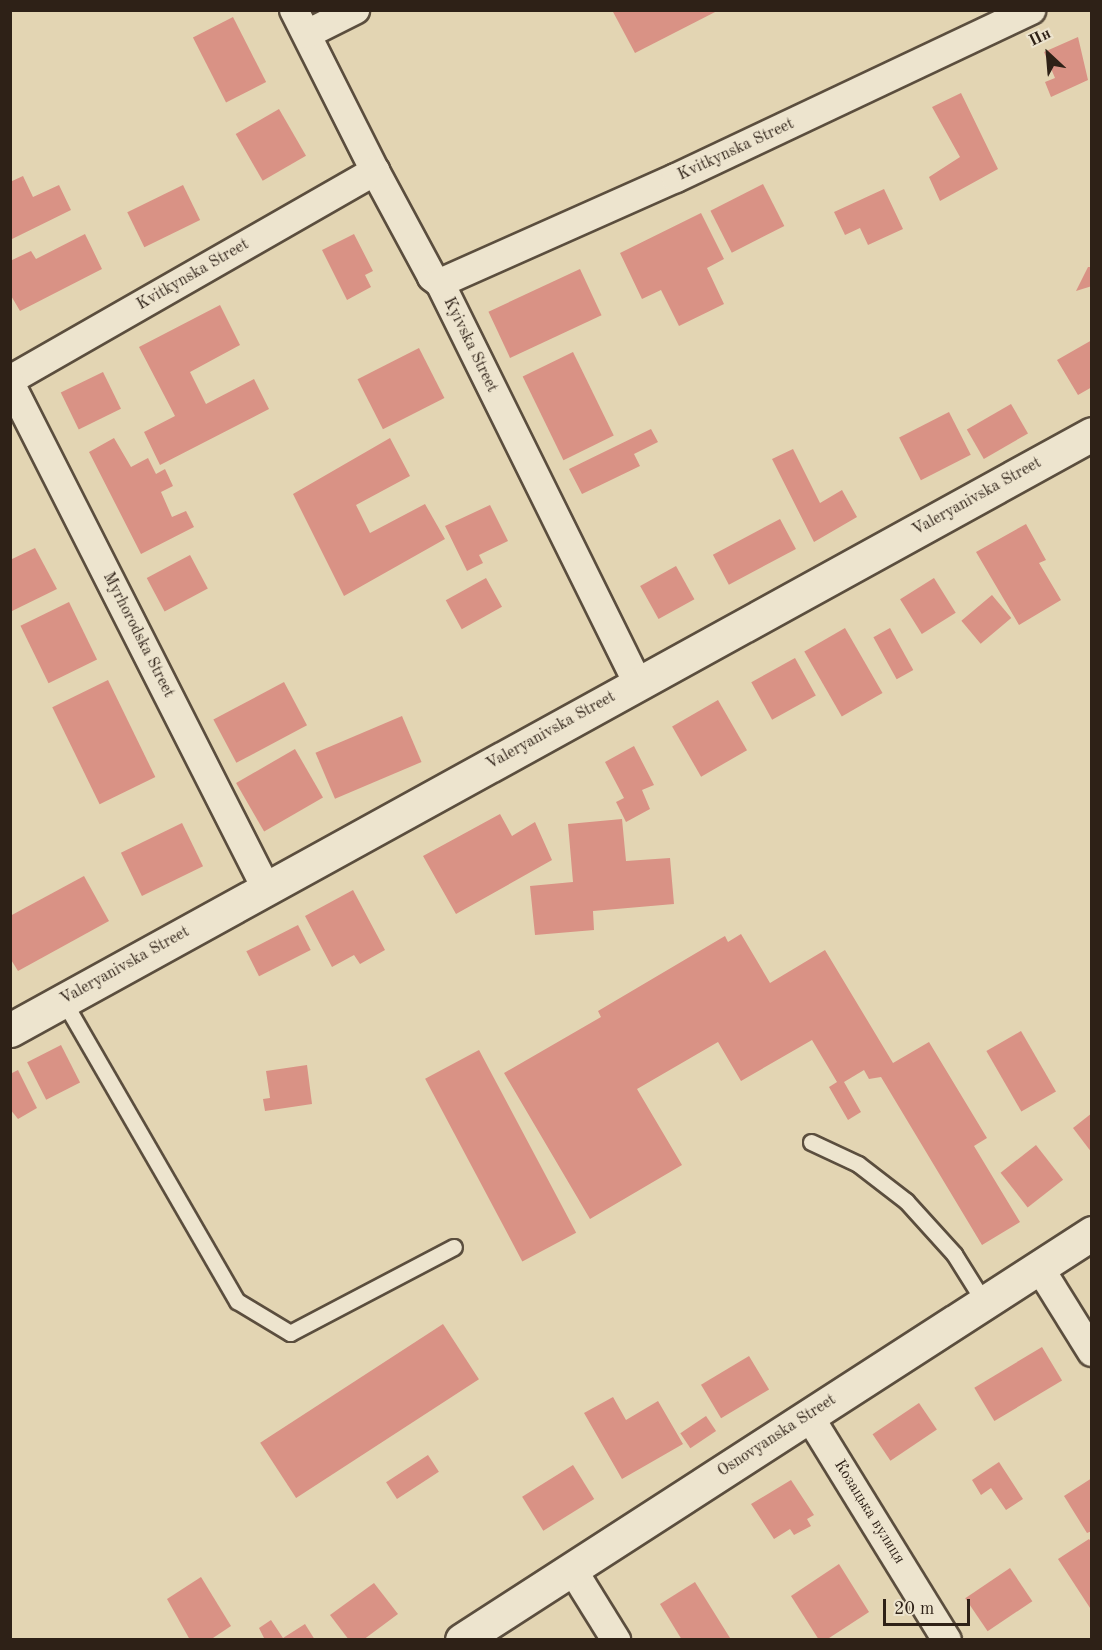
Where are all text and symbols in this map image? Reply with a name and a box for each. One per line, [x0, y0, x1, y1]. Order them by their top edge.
north arrow [1018, 24, 1078, 84]
text: Пн [1027, 26, 1054, 50]
street label: Kvitkynska Street [675, 115, 797, 185]
street label: Kvitkynska Street [134, 235, 252, 315]
street label: Kyivska Street [439, 294, 501, 396]
street label: Valeryanivska Street [909, 454, 1045, 540]
street label: Myrhorodska Street [98, 569, 178, 701]
street label: Valeryanivska Street [483, 688, 619, 774]
street label: Valeryanivska Street [57, 923, 193, 1009]
street label: Osnovyanska Street [714, 1391, 840, 1481]
street label: Козацька вулиця [829, 1456, 909, 1568]
scale bar [886, 1587, 973, 1625]
text: 20 m [894, 1600, 934, 1618]

